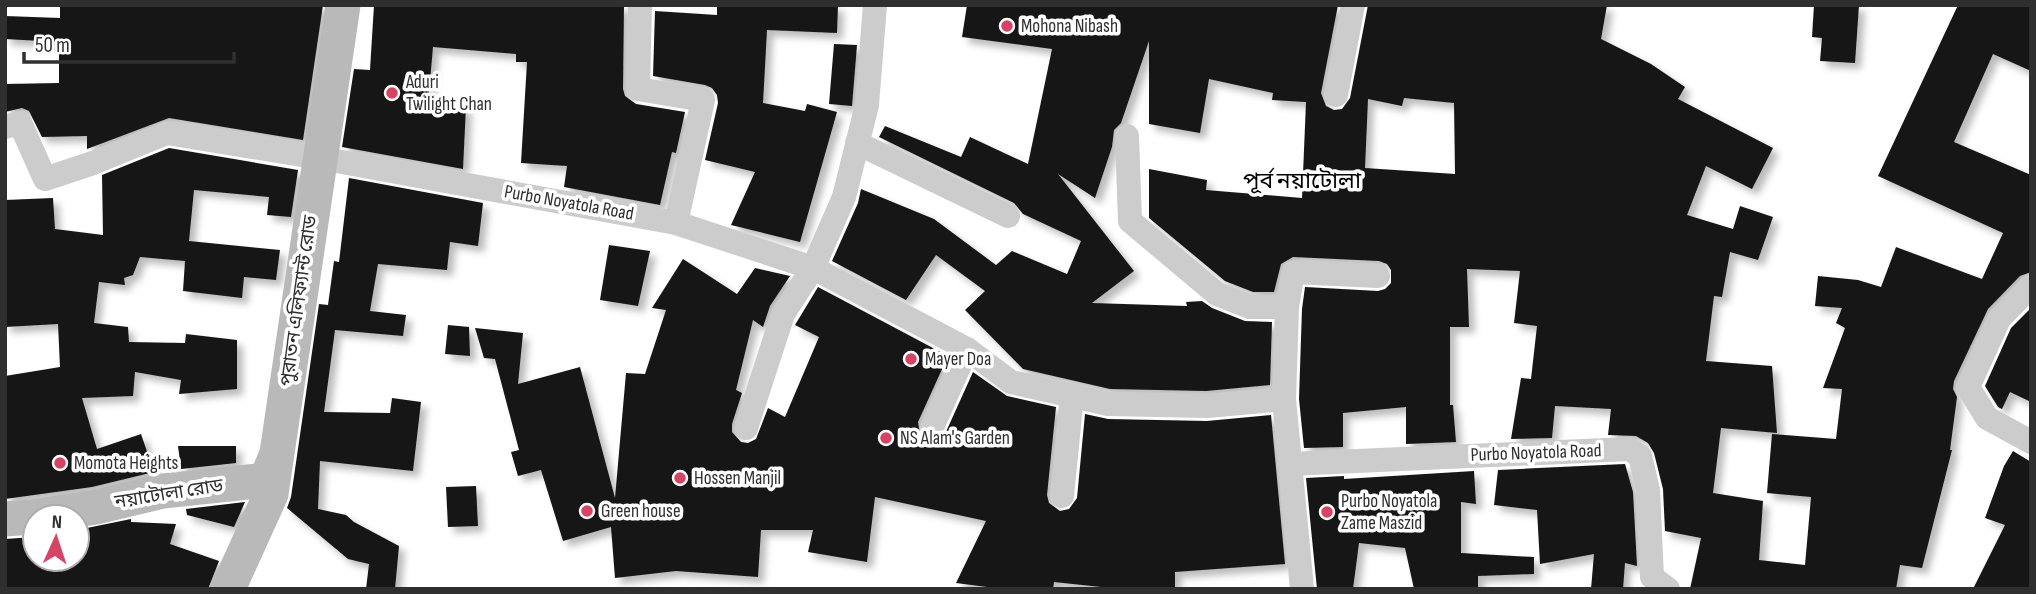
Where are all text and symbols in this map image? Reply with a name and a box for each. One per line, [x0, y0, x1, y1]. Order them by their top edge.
place label: Mohona Nibash [1021, 15, 1118, 38]
marker: Mohona Nibash [999, 18, 1015, 34]
scale bar [24, 21, 234, 65]
text: 50 m [35, 33, 70, 58]
place label: Aduri Twilight Chan [405, 71, 492, 116]
marker: Aduri Twilight Chan [384, 85, 400, 101]
district label: পূর্ব নয়াটোলা [1243, 167, 1362, 195]
street label: Purbo Noyatola Road [502, 180, 636, 226]
street label: পুরাতন এলিফ্যান্ট রোড [275, 213, 322, 388]
place label: Mayer Doa [925, 348, 991, 371]
marker: Mayer Doa [903, 351, 919, 367]
place label: NS Alam's Garden [900, 427, 1010, 450]
marker: NS Alam's Garden [878, 430, 894, 446]
street label: Purbo Noyatola Road [1470, 439, 1602, 467]
place label: Momota Heights [74, 452, 179, 475]
marker: Momota Heights [52, 455, 68, 471]
place label: Hossen Manjil [694, 467, 781, 490]
marker: Hossen Manjil [672, 470, 688, 486]
street label: নয়াটোলা রোড [112, 473, 225, 514]
place label: Purbo Noyatola Zame Maszid [1341, 490, 1437, 535]
place label: Green house [601, 500, 681, 523]
north arrow [21, 503, 91, 573]
marker: Green house [579, 503, 595, 519]
marker: Purbo Noyatola Zame Maszid [1319, 504, 1335, 520]
text: N [51, 511, 62, 534]

